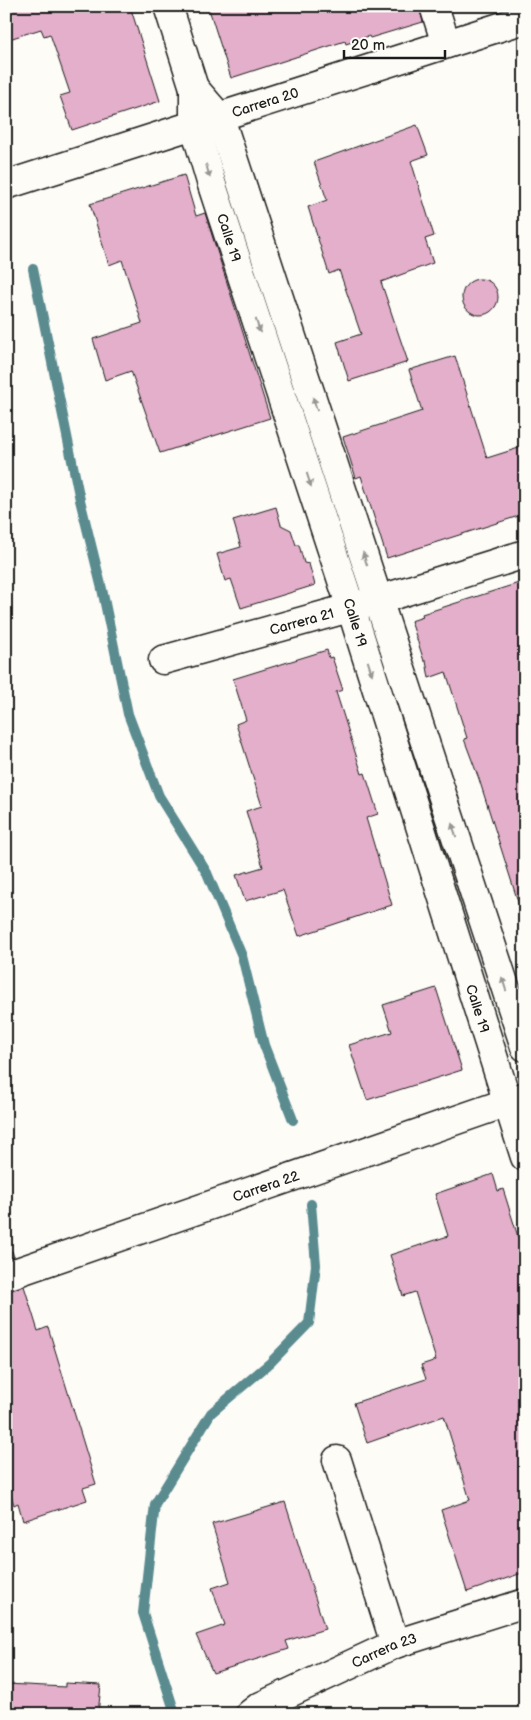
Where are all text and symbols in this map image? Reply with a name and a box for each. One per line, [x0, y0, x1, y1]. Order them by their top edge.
scale bar [344, 28, 445, 60]
text: 20 m [351, 36, 385, 55]
street label: Carrera 20 [230, 84, 301, 121]
one-way arrow [205, 164, 213, 179]
street label: Calle 19 [213, 211, 245, 264]
one-way arrow [255, 319, 263, 334]
one-way arrow [310, 397, 318, 412]
one-way arrow [306, 473, 313, 488]
one-way arrow [361, 551, 368, 566]
street label: Calle 19 [340, 596, 371, 649]
street label: Carrera 21 [268, 604, 336, 638]
one-way arrow [366, 661, 374, 676]
one-way arrow [449, 822, 457, 837]
one-way arrow [500, 976, 508, 991]
street label: Calle 19 [462, 982, 494, 1035]
street label: Carrera 22 [230, 1166, 302, 1205]
street label: Carrera 23 [349, 1629, 419, 1671]

